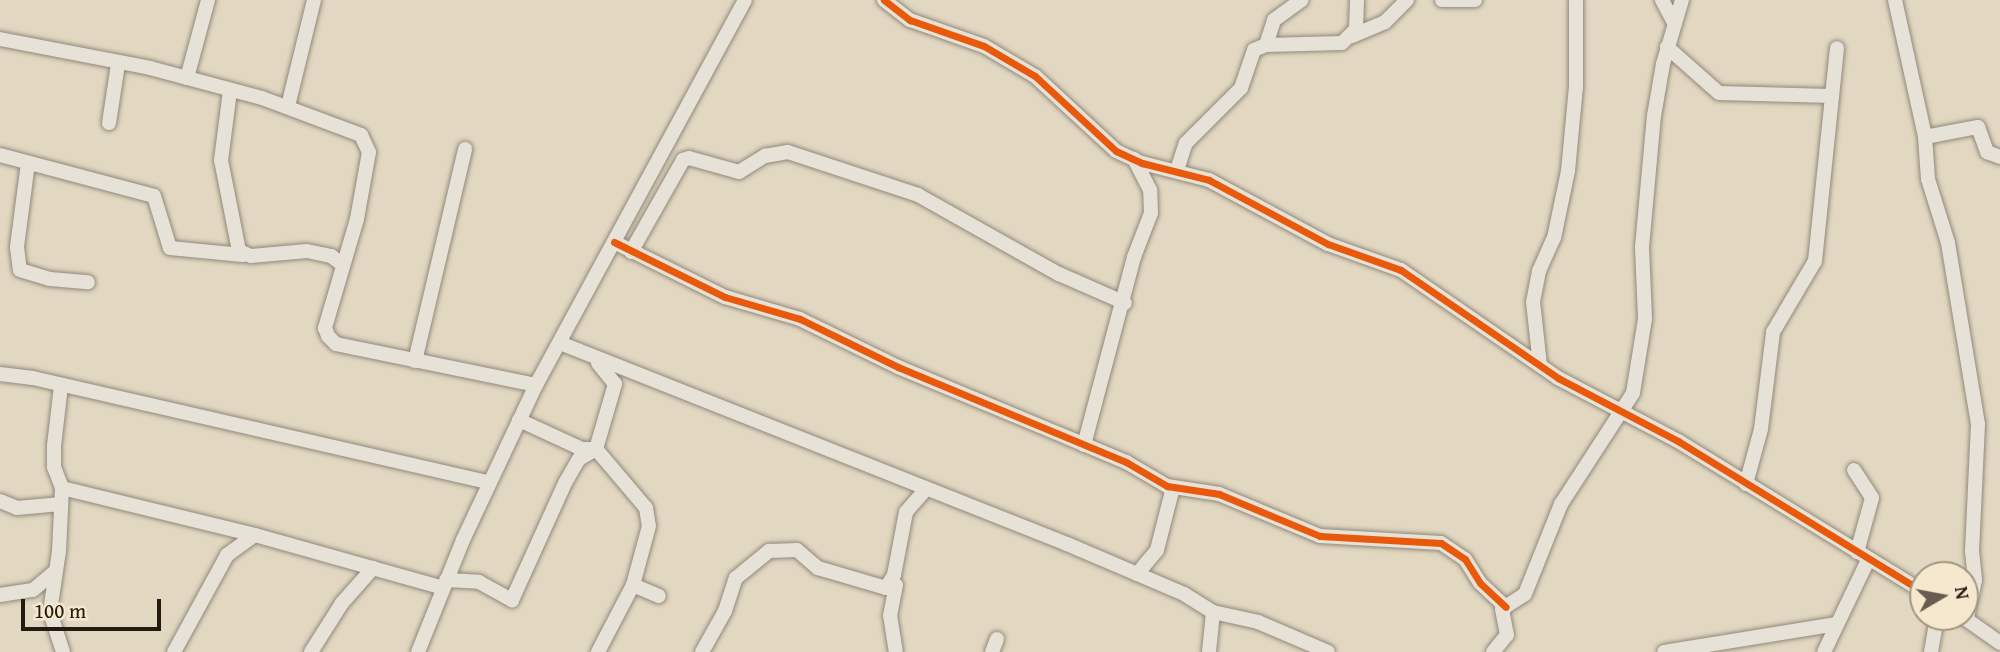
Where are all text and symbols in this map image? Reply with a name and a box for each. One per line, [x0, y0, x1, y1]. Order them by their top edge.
north arrow [1909, 561, 1979, 631]
text: N [1948, 584, 1978, 601]
scale bar [24, 586, 164, 630]
text: 100 m [34, 595, 86, 626]

